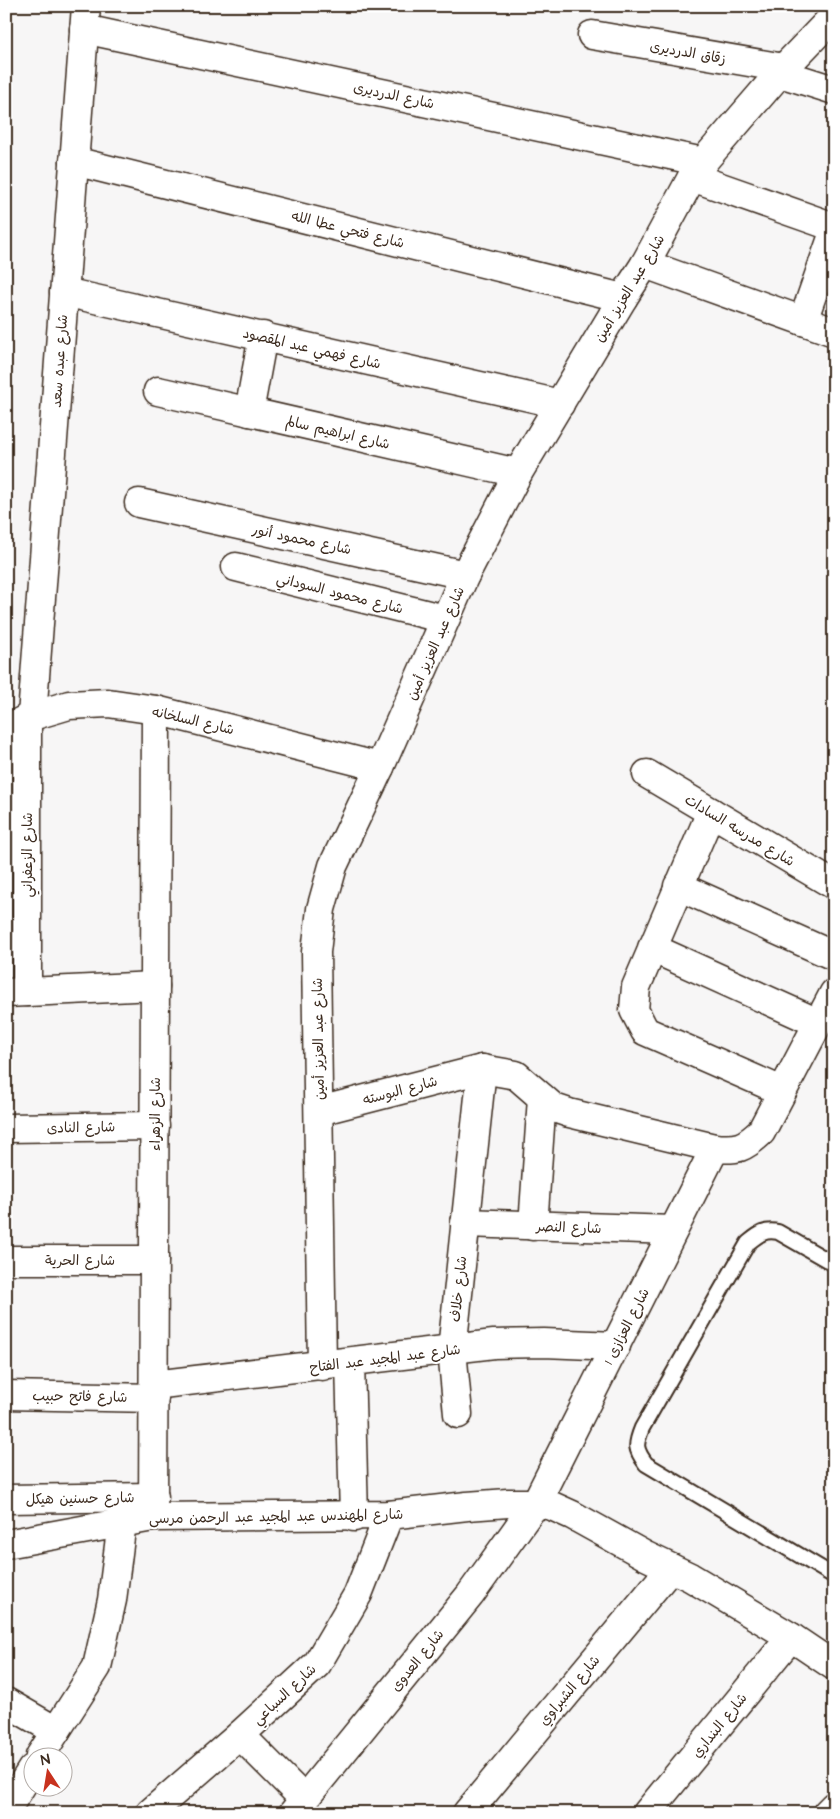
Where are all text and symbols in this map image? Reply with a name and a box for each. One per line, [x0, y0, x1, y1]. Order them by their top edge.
street label: زقاق الدرديرى [648, 36, 728, 70]
street label: شارع الدرديرى [351, 78, 436, 114]
street label: شارع فتحي عطا الله [289, 206, 406, 256]
street label: شارع عبد العزيز أمين [590, 231, 670, 346]
street label: شارع عبده سعد [47, 314, 73, 408]
street label: شارع فهمي عبد المقصود [240, 323, 383, 377]
street label: شارع ابراهيم سالم [284, 411, 392, 455]
street label: شارع محمود أنور [250, 520, 353, 560]
street label: شارع محمود السوداني [274, 569, 405, 621]
street label: شارع عبد العزيز أمين [402, 583, 470, 703]
street label: شارع السلخانه [150, 702, 236, 740]
street label: شارع مدرسه السادات [681, 790, 798, 872]
street label: شارع الزعفراني [18, 812, 40, 898]
street label: شارع عبد العزيز أمين [308, 978, 330, 1100]
street label: شارع البوسته [361, 1071, 440, 1111]
street label: شارع الزهراء [146, 1077, 166, 1151]
street label: شارع النادى [47, 1117, 115, 1139]
street label: شارع النصر [535, 1217, 602, 1239]
street label: شارع الحرية [45, 1251, 115, 1271]
street label: شارع خلاف [446, 1255, 472, 1323]
street label: شارع العزازى 1 [599, 1285, 655, 1368]
street label: شارع عبد المجيد عبد الفتاح [308, 1340, 462, 1378]
street label: شارع فاتح حبيب [32, 1386, 128, 1408]
street label: شارع حسنين هيكل [25, 1488, 135, 1510]
street label: شارع المهندس عبد المجيد عبد الرحمن مرسى [149, 1505, 403, 1529]
street label: شارع العدوى [386, 1625, 449, 1696]
street label: شارع الشبراوي [534, 1651, 605, 1730]
street label: شارع السباعي [248, 1660, 322, 1731]
street label: شارع البنداري [687, 1689, 752, 1762]
north arrow [22, 1746, 72, 1796]
text: N [39, 1750, 52, 1771]

